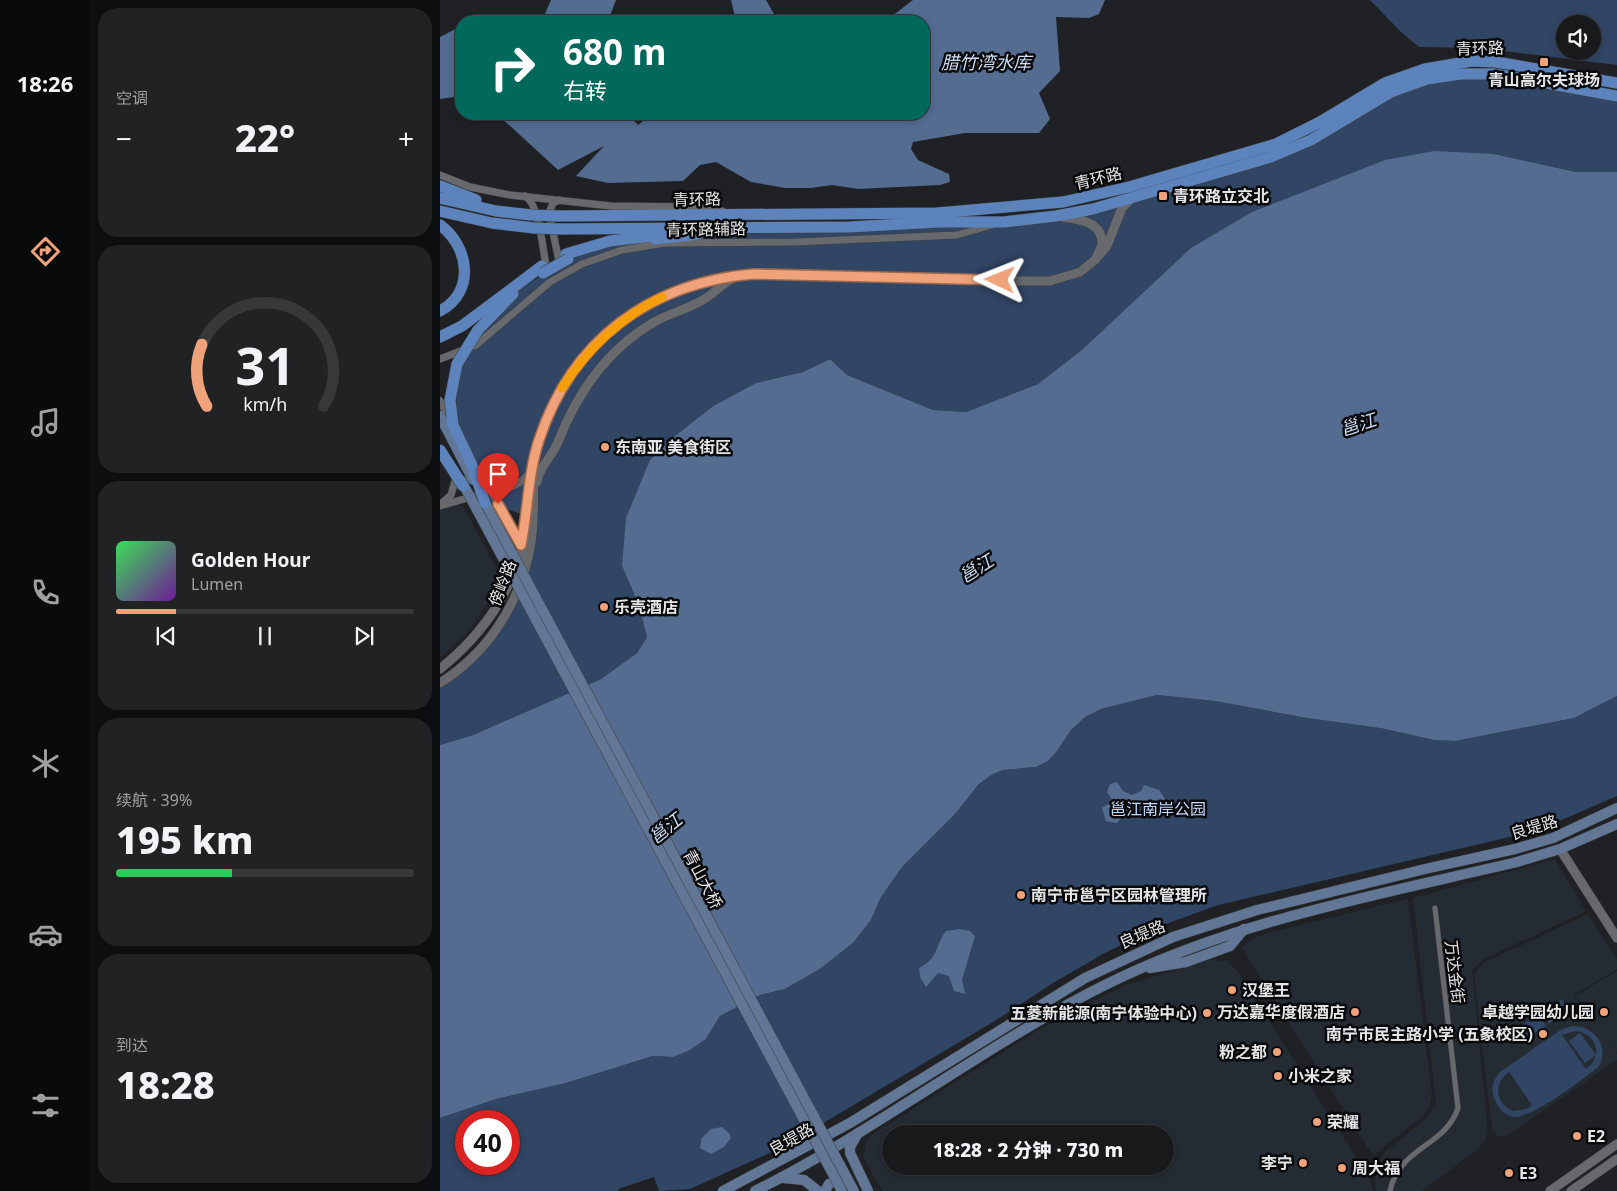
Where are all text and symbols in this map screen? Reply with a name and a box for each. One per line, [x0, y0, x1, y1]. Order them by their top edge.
map controls [1556, 15, 1601, 60]
button: sound [1556, 15, 1601, 60]
text: 680 m [563, 28, 666, 75]
icon: right [480, 35, 545, 100]
street label: 青环路 [1456, 37, 1504, 59]
water label: 腊竹湾水库 [941, 50, 1034, 74]
marker: 青山高尔夫球场 [1538, 56, 1550, 68]
text: 18:26 [17, 68, 73, 98]
place label: 青山高尔夫球场 [1488, 69, 1600, 91]
text: 右转 [563, 75, 607, 105]
text: 空调 [116, 87, 148, 109]
text: 22° [235, 111, 295, 163]
text: − [116, 119, 132, 157]
text: + [398, 119, 414, 157]
street label: 青环路 [1072, 162, 1124, 194]
place label: 青环路立交北 [1173, 185, 1269, 207]
street label: 青环路 [673, 188, 721, 210]
marker: 青环路立交北 [1157, 190, 1169, 202]
street label: 青环路辅路 [666, 217, 746, 241]
icon: directions [28, 234, 63, 269]
position arrow [973, 253, 1025, 305]
text: 31 [235, 329, 295, 400]
text: km/h [243, 392, 287, 416]
icon: music [28, 405, 63, 440]
water label: 邕江 [1337, 406, 1381, 441]
place label: 东南亚 美食街区 [615, 436, 731, 458]
marker: 东南亚 美食街区 [599, 441, 611, 453]
pin [477, 453, 519, 504]
icon: arrive [484, 460, 512, 488]
text: Golden Hour [191, 547, 310, 573]
water label: 邕江 [954, 547, 999, 588]
street label: 傍岭路 [483, 557, 521, 609]
text: Lumen [191, 573, 243, 595]
icon: phone [28, 575, 63, 610]
place label: 乐壳酒店 [614, 596, 678, 618]
marker: 乐壳酒店 [598, 601, 610, 613]
icon: previous [152, 622, 180, 650]
icon: pause [251, 622, 279, 650]
icon: next [350, 622, 378, 650]
icon: climate [28, 746, 63, 781]
text: 续航 · 39% [116, 789, 192, 811]
park label: 邕江南岸公园 [1110, 798, 1206, 820]
water label: 邕江 [643, 806, 688, 849]
street label: 良堤路 [1508, 809, 1560, 845]
text: 195 km [116, 813, 254, 865]
street label: 青山大桥 [678, 846, 728, 912]
place label: 南宁市邕宁区园林管理所 [1031, 884, 1207, 906]
marker: 南宁市邕宁区园林管理所 [1015, 889, 1027, 901]
street label: 良堤路 [1116, 914, 1168, 954]
icon: car [28, 917, 63, 952]
street label: 万达金街 [1440, 939, 1470, 1005]
place label: 汉堡王 [1242, 979, 1290, 1001]
marker: 汉堡王 [1226, 984, 1238, 996]
place label: 万达嘉华度假酒店 [1217, 1001, 1345, 1023]
place label: 卓越学园幼儿园 [1482, 1001, 1594, 1023]
place label: 五菱新能源(南宁体验中心) [1010, 1002, 1197, 1024]
marker: 万达嘉华度假酒店 [1349, 1006, 1361, 1018]
marker: 卓越学园幼儿园 [1598, 1006, 1610, 1018]
marker: 五菱新能源(南宁体验中心) [1201, 1007, 1213, 1019]
place label: 南宁市民主路小学 (五象校区) [1326, 1023, 1533, 1045]
marker: 南宁市民主路小学 (五象校区) [1537, 1028, 1549, 1040]
text: 到达 [116, 1034, 148, 1056]
place label: 粉之都 [1219, 1041, 1267, 1063]
marker: 粉之都 [1271, 1046, 1283, 1058]
text: 18:28 [116, 1058, 215, 1110]
place label: 小米之家 [1288, 1065, 1352, 1087]
marker: 小米之家 [1272, 1070, 1284, 1082]
icon: filters [28, 1088, 63, 1123]
speed limit sign: 40 [455, 1110, 520, 1175]
place label: 荣耀 [1327, 1111, 1359, 1133]
marker: 荣耀 [1311, 1116, 1323, 1128]
street label: 良堤路 [765, 1118, 817, 1160]
place label: E2 [1587, 1125, 1605, 1147]
marker: E2 [1571, 1130, 1583, 1142]
text: 18:28 · 2 分钟 · 730 m [933, 1137, 1123, 1163]
place label: 李宁 [1261, 1152, 1293, 1174]
marker: 李宁 [1297, 1157, 1309, 1169]
place label: 周大福 [1352, 1157, 1400, 1179]
marker: 周大福 [1336, 1162, 1348, 1174]
place label: E3 [1519, 1162, 1537, 1184]
marker: E3 [1503, 1167, 1515, 1179]

